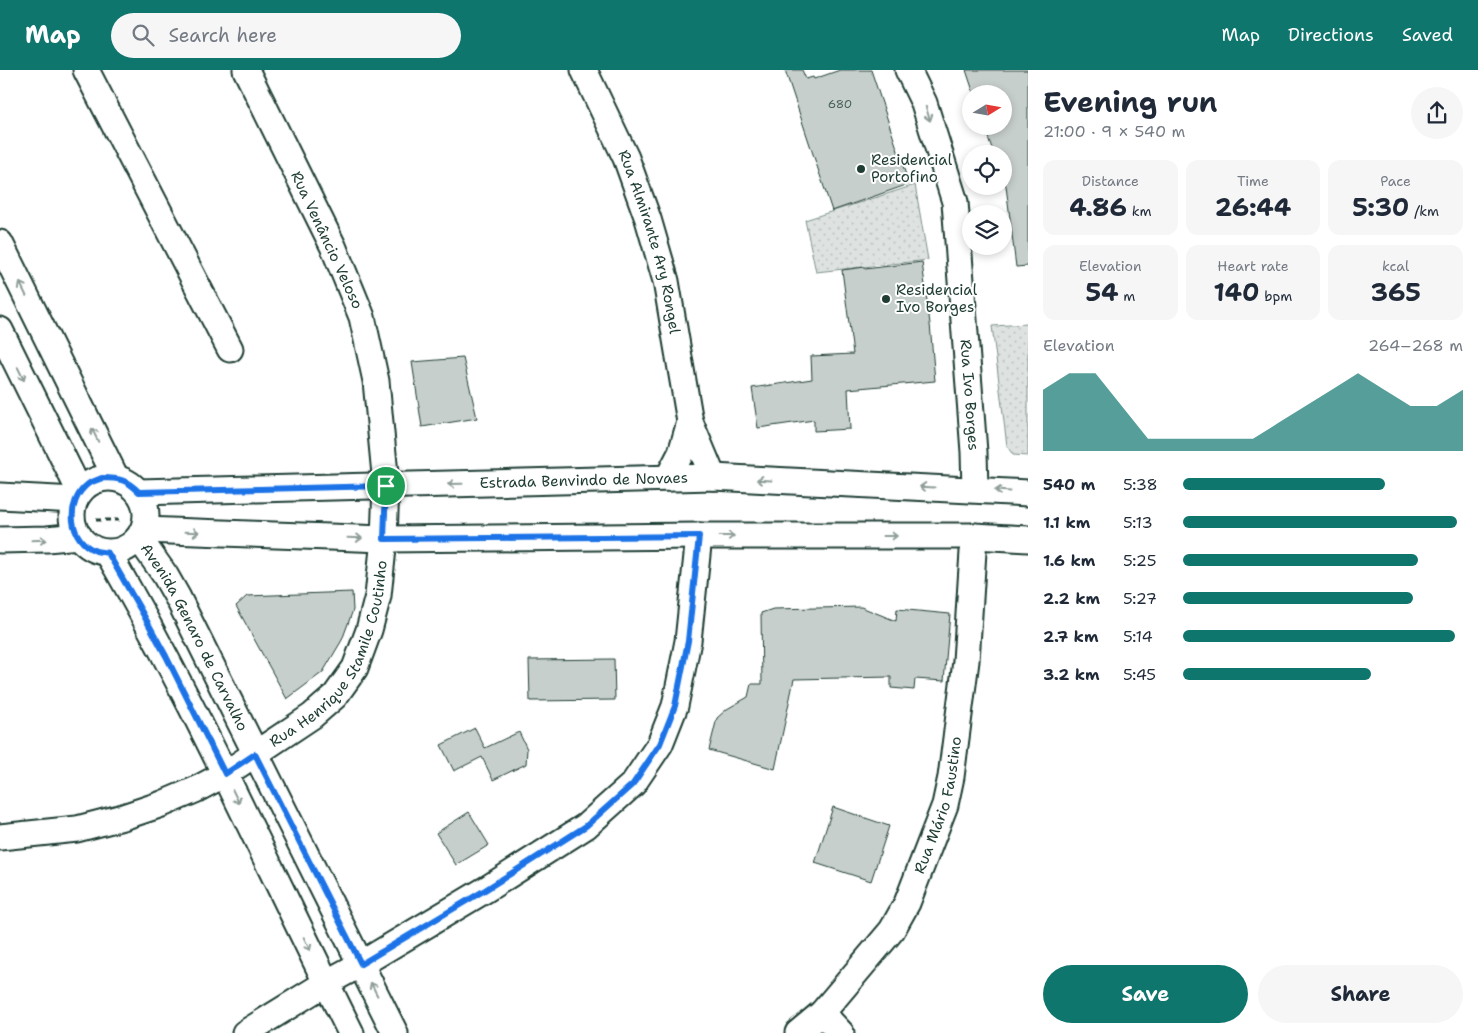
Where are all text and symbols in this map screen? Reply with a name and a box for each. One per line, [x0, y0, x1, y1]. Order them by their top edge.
search box [111, 13, 461, 58]
text: Map [25, 19, 81, 51]
icon: search [129, 21, 157, 49]
text: Search here [169, 23, 277, 48]
text: Map [1222, 23, 1260, 47]
text: Directions [1288, 23, 1374, 47]
text: Saved [1402, 23, 1453, 47]
text: Evening run [1043, 83, 1218, 121]
north arrow [962, 85, 1012, 135]
map controls [962, 85, 1012, 255]
button: share [1411, 87, 1463, 139]
house number: 680 [828, 96, 852, 112]
one-way arrow [923, 106, 933, 122]
text: 21:00 · 9 × 540 m [1043, 121, 1185, 142]
button: locate [962, 145, 1012, 195]
street label: Rua Almirante Ary Rongel [614, 147, 685, 336]
place label: Residencial Portofino [871, 150, 953, 187]
marker: Residencial Portofino [855, 163, 867, 175]
street label: Rua Venâncio Veloso [286, 168, 368, 312]
text: Distance [1082, 172, 1139, 190]
text: Time [1237, 172, 1269, 190]
text: Pace [1380, 172, 1411, 190]
text: 4.86 [1069, 190, 1127, 224]
text: 26:44 [1215, 190, 1291, 224]
text: 5:30 [1352, 190, 1409, 224]
text: km [1127, 202, 1152, 220]
text: /km [1409, 202, 1439, 220]
button: layers [962, 205, 1012, 255]
text: Elevation [1079, 257, 1142, 275]
text: Heart rate [1217, 257, 1289, 275]
text: kcal [1382, 257, 1409, 275]
text: 54 [1085, 275, 1118, 309]
text: 140 [1214, 275, 1259, 309]
text: 365 [1370, 275, 1421, 309]
place label: Residencial Ivo Borges [896, 280, 978, 317]
one-way arrow [18, 282, 27, 297]
text: m [1118, 287, 1135, 305]
text: bpm [1259, 287, 1292, 305]
marker: Residencial Ivo Borges [880, 293, 892, 305]
text: Elevation [1043, 335, 1115, 356]
text: 264–268 m [1368, 335, 1463, 356]
street label: Rua Ivo Borges [955, 339, 984, 451]
one-way arrow [17, 366, 27, 381]
one-way arrow [90, 427, 100, 442]
pin [365, 465, 407, 507]
street label: Estrada Benvindo de Novaes [479, 468, 688, 493]
icon: arrive [372, 472, 400, 500]
text: 540 m [1043, 474, 1095, 495]
text: 5:38 [1123, 474, 1158, 495]
one-way arrow [757, 475, 773, 484]
one-way arrow [447, 479, 463, 489]
one-way arrow [919, 483, 935, 492]
one-way arrow [994, 487, 1010, 496]
text: 1.1 km [1043, 512, 1090, 533]
text: 5:13 [1123, 512, 1153, 533]
one-way arrow [184, 528, 200, 537]
one-way arrow [719, 531, 735, 541]
one-way arrow [882, 531, 898, 541]
one-way arrow [347, 534, 363, 543]
one-way arrow [31, 535, 47, 544]
street label: Avenida Genaro de Carvalho [136, 539, 253, 734]
text: 1.6 km [1043, 550, 1095, 571]
text: 5:25 [1123, 550, 1156, 571]
street label: Rua Henrique Stamile Coutinho [265, 559, 392, 752]
text: 2.2 km [1043, 588, 1100, 609]
text: 5:27 [1123, 588, 1157, 609]
text: 2.7 km [1043, 626, 1098, 647]
text: 5:14 [1123, 626, 1153, 647]
text: 3.2 km [1043, 664, 1100, 685]
text: 5:45 [1123, 664, 1156, 685]
street label: Rua Mário Faustino [909, 735, 966, 877]
one-way arrow [232, 789, 241, 804]
one-way arrow [302, 936, 312, 951]
button: Save [1043, 965, 1248, 1023]
button: Share [1258, 965, 1463, 1023]
one-way arrow [368, 982, 378, 997]

